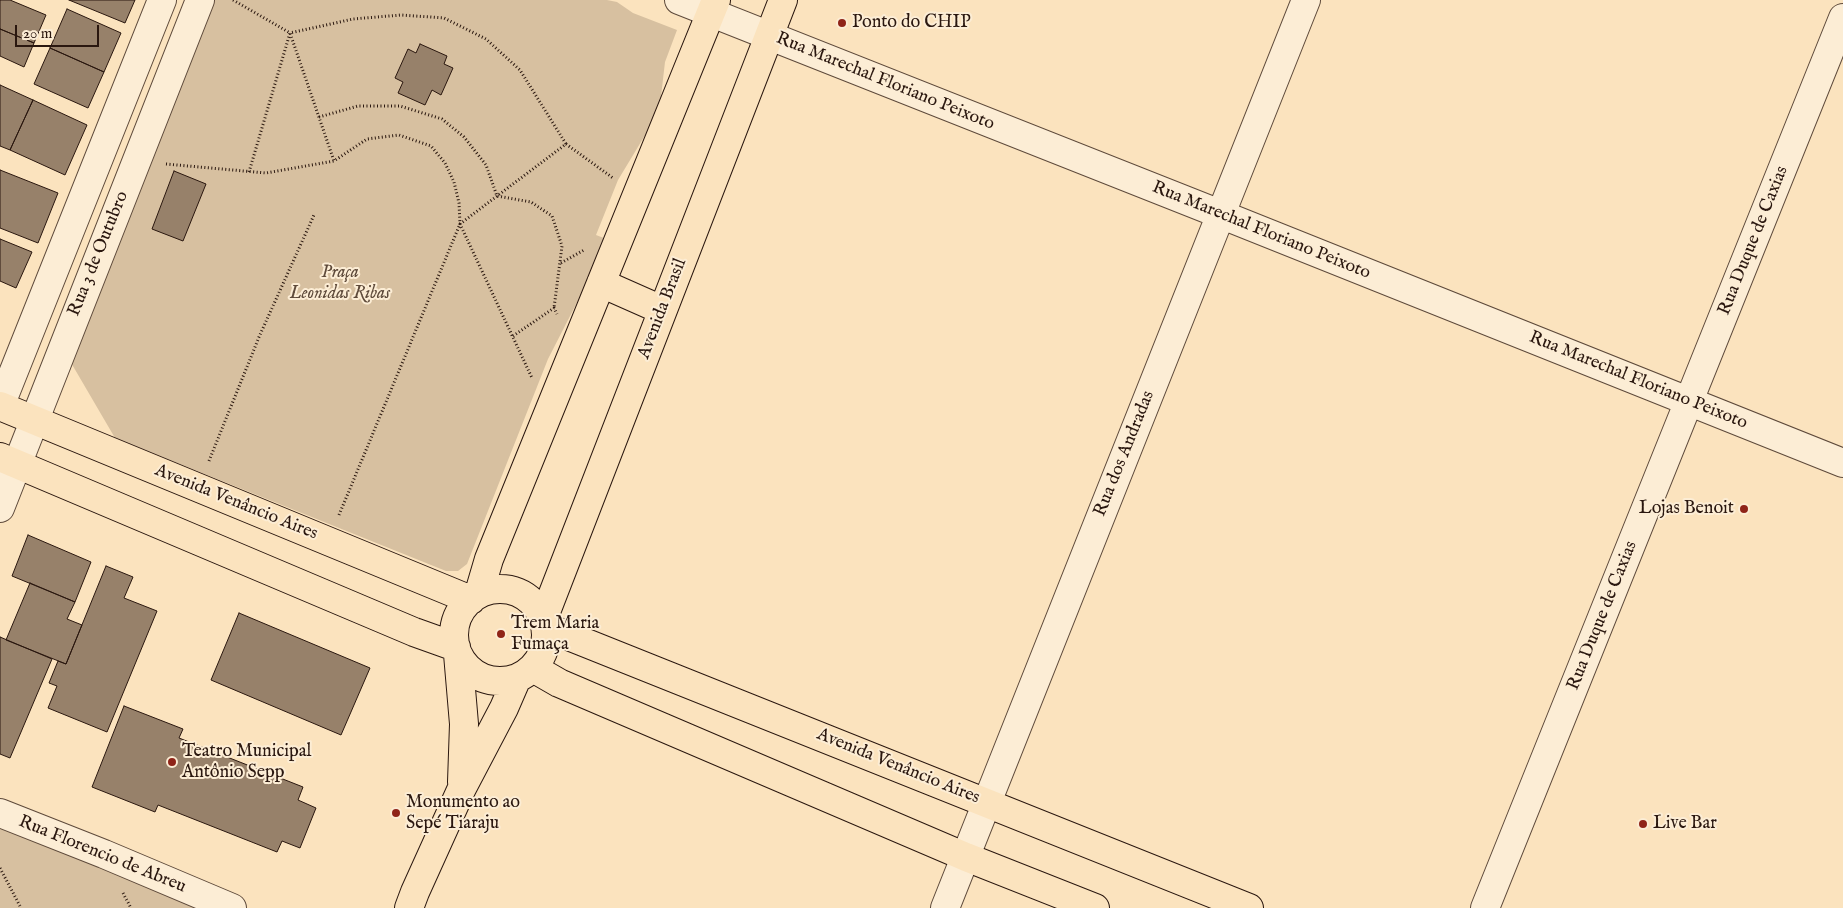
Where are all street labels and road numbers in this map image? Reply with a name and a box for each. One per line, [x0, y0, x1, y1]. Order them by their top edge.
street label: Rua Marechal Floriano Peixoto [773, 28, 997, 136]
street label: Rua Duque de Caxias [1714, 163, 1794, 319]
street label: Rua Marechal Floriano Peixoto [1149, 177, 1373, 285]
street label: Rua 3 de Outubro [64, 188, 134, 320]
street label: Avenida Brasil [634, 256, 692, 362]
street label: Rua Marechal Floriano Peixoto [1526, 327, 1750, 435]
street label: Rua dos Andradas [1090, 388, 1160, 520]
street label: Avenida Venâncio Aires [151, 460, 321, 546]
street label: Rua Duque de Caxias [1563, 538, 1643, 694]
street label: Avenida Venâncio Aires [813, 724, 983, 810]
street label: Rua Florencio de Abreu [15, 811, 189, 899]

